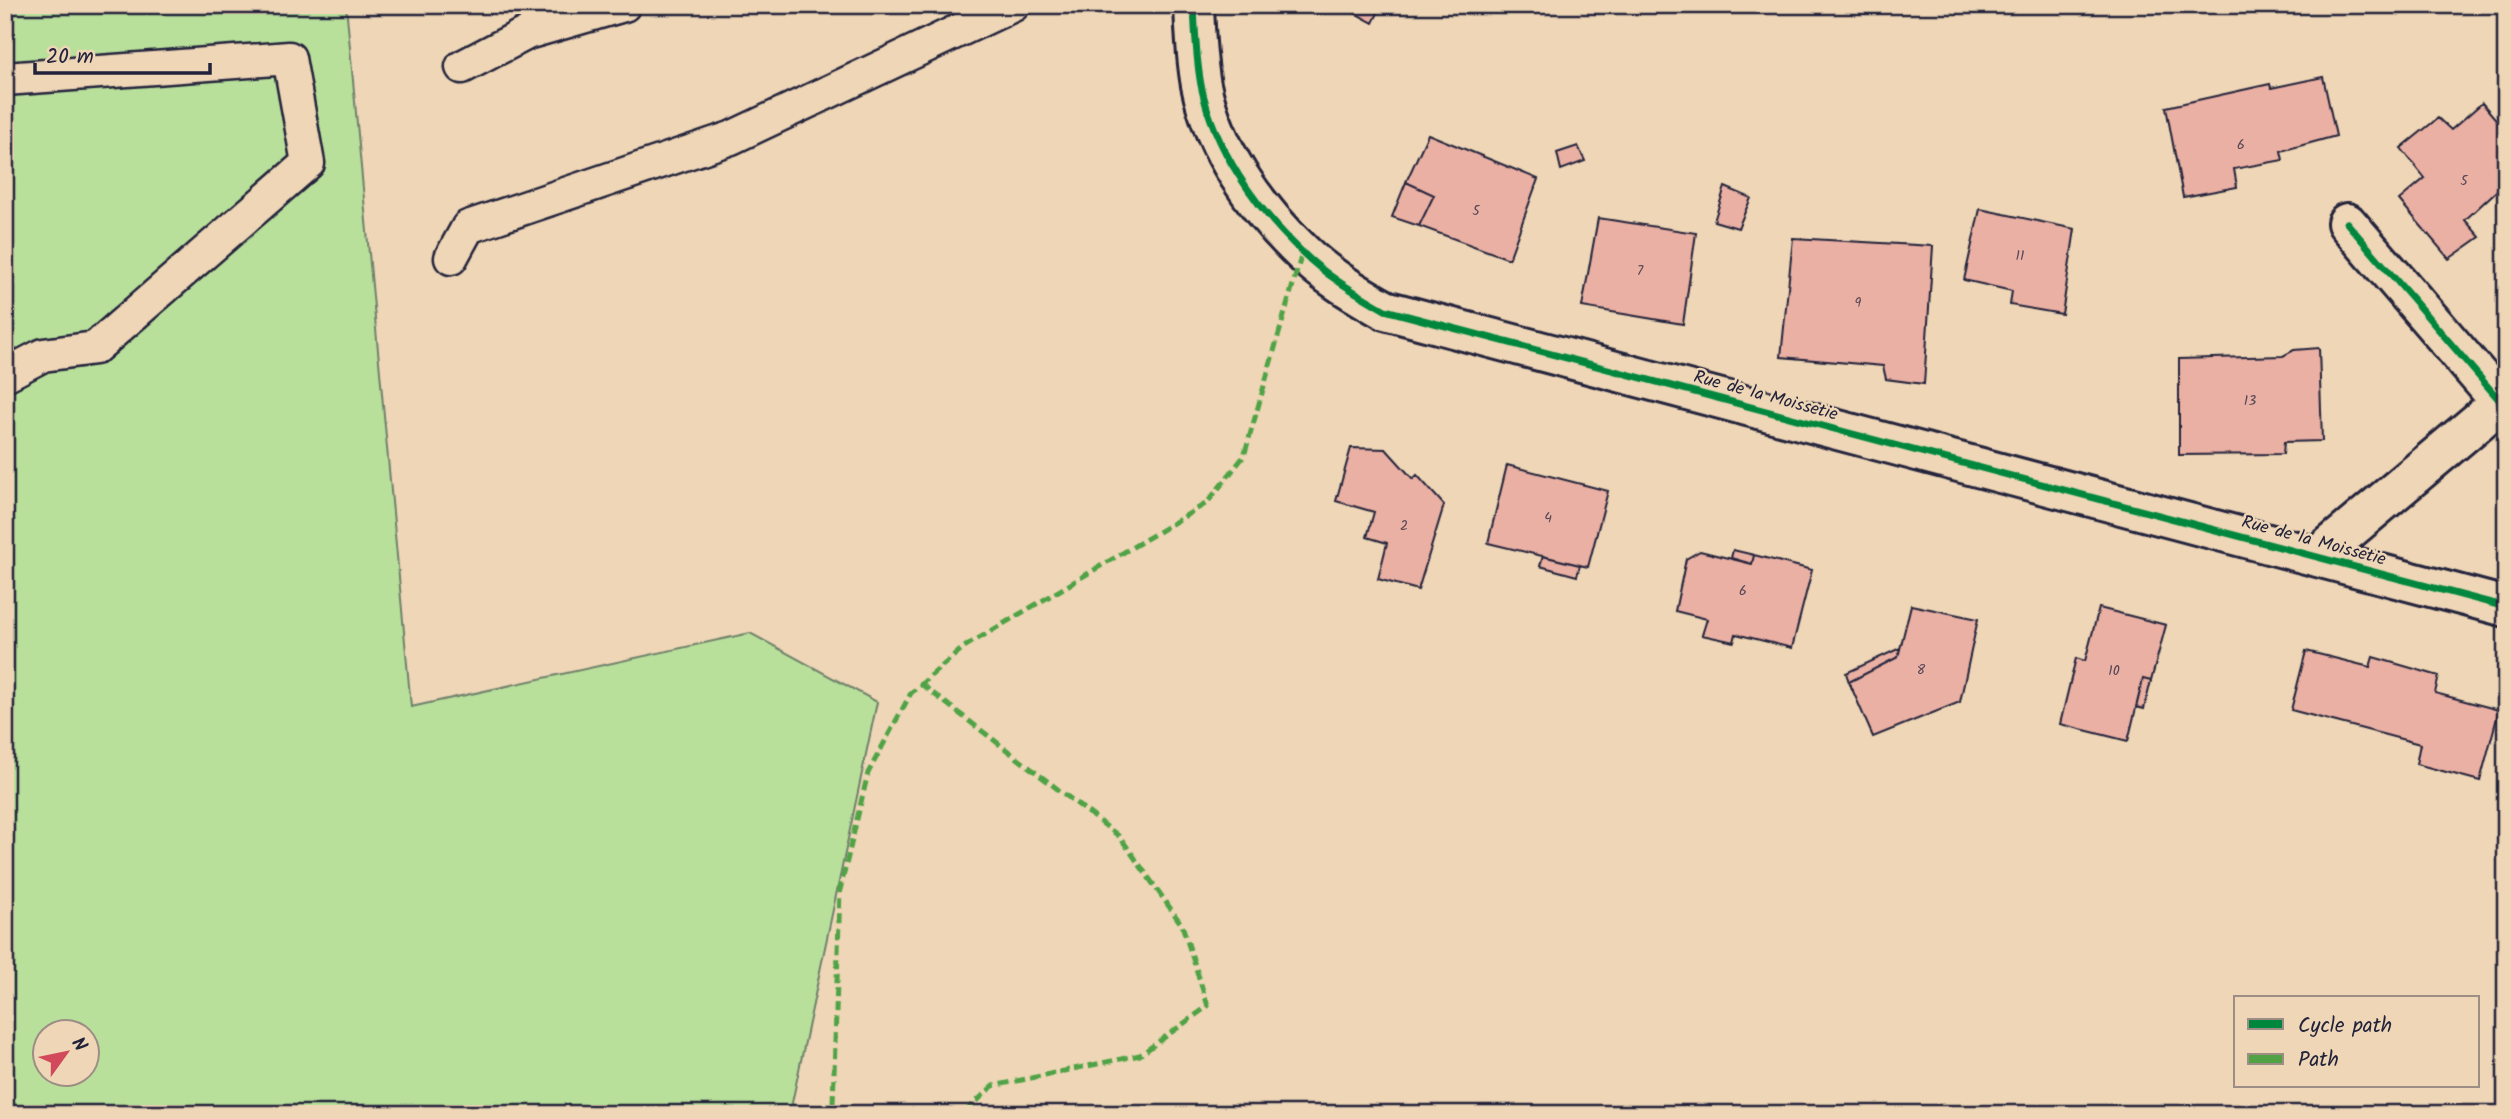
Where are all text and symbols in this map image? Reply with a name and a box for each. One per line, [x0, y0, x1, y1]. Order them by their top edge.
scale bar [35, 32, 210, 76]
text: 20 m [46, 41, 94, 74]
house number: 6 [2237, 134, 2245, 156]
house number: 5 [2460, 170, 2469, 192]
house number: 5 [1472, 200, 1481, 222]
house number: 11 [2016, 245, 2024, 267]
house number: 7 [1637, 260, 1644, 282]
house number: 9 [1855, 292, 1862, 314]
street label: Rue de la Moissetie [1690, 363, 1841, 430]
house number: 13 [2244, 390, 2256, 412]
house number: 4 [1544, 507, 1552, 529]
street label: Rue de la Moissetie [2238, 508, 2389, 575]
house number: 2 [1400, 515, 1408, 537]
house number: 6 [1739, 580, 1747, 602]
house number: 8 [1917, 659, 1926, 681]
house number: 10 [2108, 660, 2120, 682]
legend [2234, 996, 2480, 1088]
text: Cycle path [2298, 1010, 2392, 1043]
north arrow [32, 1018, 102, 1088]
text: N [63, 1032, 94, 1058]
text: Path [2298, 1044, 2339, 1077]

